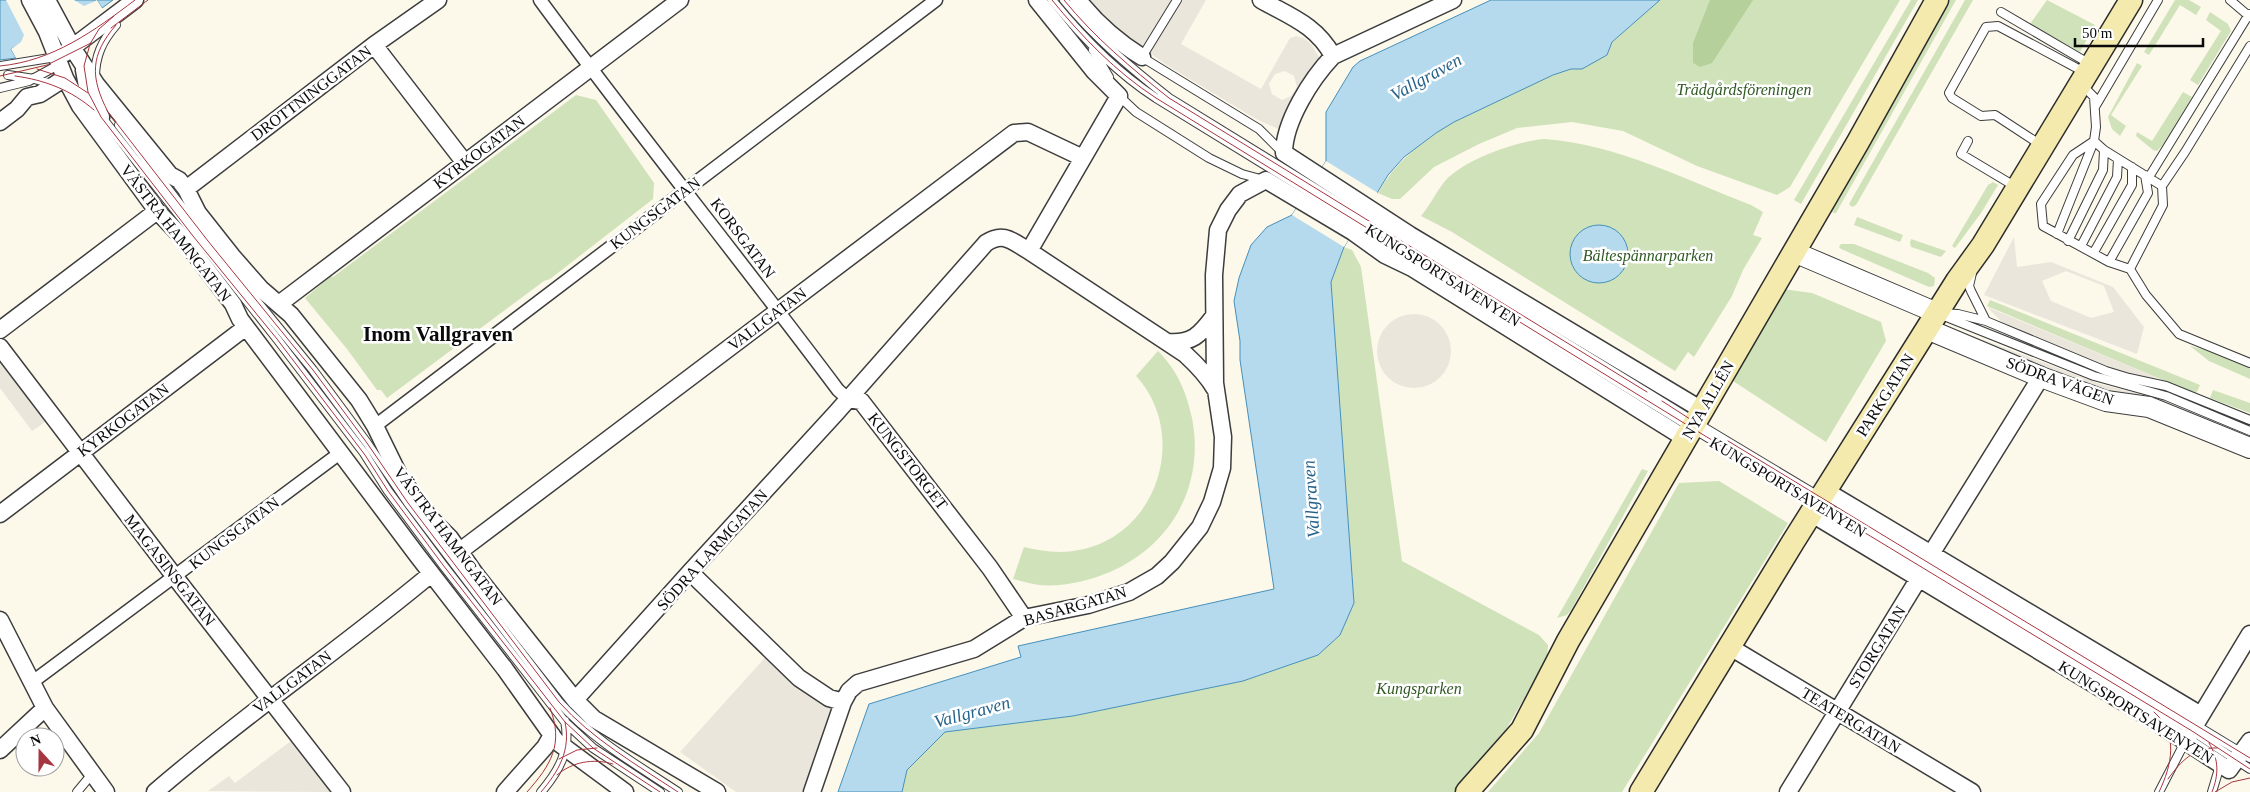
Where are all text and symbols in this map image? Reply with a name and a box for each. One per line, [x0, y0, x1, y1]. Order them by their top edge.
scale bar [2075, 15, 2202, 47]
text: 50 m [2082, 25, 2113, 41]
street label: DROTTNINGGATAN [247, 42, 375, 144]
water label: Vallgraven [1387, 49, 1465, 105]
park label: Trädgårdsföreningen [1677, 81, 1811, 99]
street label: KYRKOGATAN [430, 112, 528, 192]
street label: VÄSTRA HAMNGATAN [117, 161, 235, 305]
street label: KUNGSGATAN [607, 173, 704, 252]
street label: KORSGATAN [707, 195, 779, 282]
street label: KUNGSPORTSAVENYEN [1363, 220, 1524, 330]
park label: Bältespännarparken [1583, 247, 1713, 265]
street label: VALLGATAN [725, 284, 810, 354]
district label: Inom Vallgraven [363, 322, 513, 346]
street label: PARKGATAN [1853, 350, 1917, 439]
street label: SÖDRA VÄGEN [2004, 354, 2116, 408]
street label: NYA ALLÉN [1678, 357, 1737, 442]
street label: KYRKOGATAN [74, 380, 172, 460]
street label: KUNGSTORGET [865, 409, 951, 513]
street label: KUNGSPORTSAVENYEN [1707, 434, 1870, 541]
water label: Vallgraven [1298, 459, 1324, 539]
street label: VÄSTRA HAMNGATAN [390, 463, 506, 609]
street label: SÖDRA LARMGATAN [653, 486, 771, 614]
street label: KUNGSGATAN [186, 493, 283, 572]
street label: MAGASINSGATAN [121, 511, 219, 629]
street label: BASARGATAN [1022, 583, 1129, 629]
street label: STORGATAN [1845, 602, 1909, 691]
street label: VALLGATAN [250, 647, 335, 717]
street label: KUNGSPORTSAVENYEN [2056, 657, 2217, 767]
park label: Kungsparken [1375, 680, 1462, 698]
street label: TEATERGATAN [1798, 684, 1904, 756]
water label: Vallgraven [932, 692, 1012, 732]
north arrow [15, 727, 65, 777]
text: N [28, 732, 43, 749]

